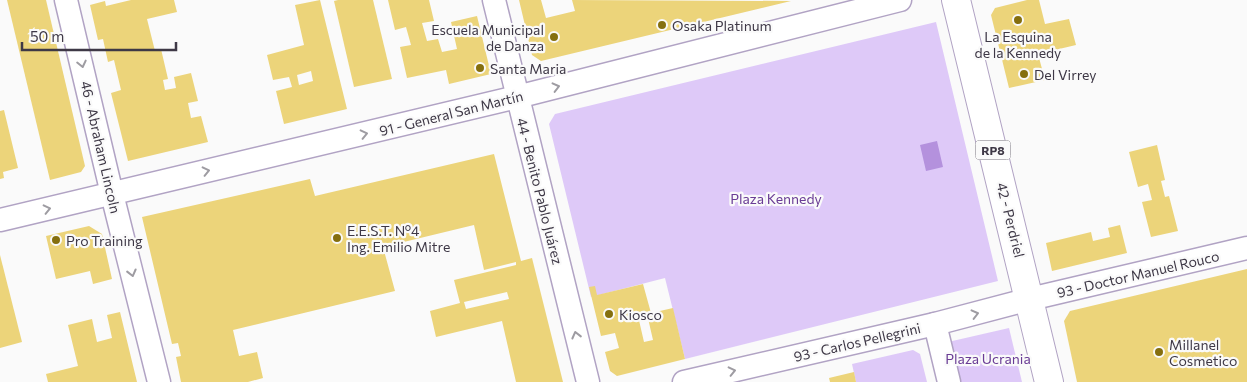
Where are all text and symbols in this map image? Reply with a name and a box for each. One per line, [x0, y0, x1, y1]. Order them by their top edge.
marker: La Esquina de la Kennedy [1012, 14, 1024, 26]
place label: Osaka Platinum [672, 17, 772, 34]
marker: Osaka Platinum [656, 19, 668, 31]
scale bar [22, 20, 176, 52]
place label: Escuela Municipal de Danza [431, 21, 544, 54]
text: 50 m [30, 27, 64, 45]
place label: La Esquina de la Kennedy [975, 28, 1061, 61]
marker: Escuela Municipal de Danza [548, 31, 560, 43]
one-way arrow [76, 60, 87, 69]
place label: Santa Maria [490, 60, 566, 77]
marker: Santa Maria [474, 62, 486, 74]
place label: Del Virrey [1034, 66, 1097, 83]
marker: Del Virrey [1018, 68, 1030, 80]
street label: 46 - Abraham Lincoln [77, 79, 125, 215]
one-way arrow [551, 82, 560, 93]
street label: 91 - General San Martín [377, 87, 525, 139]
street label: 44 - Benito Pablo Juárez [514, 116, 566, 266]
one-way arrow [359, 129, 367, 139]
road number: RP8 [976, 140, 1010, 160]
one-way arrow [201, 166, 210, 177]
street label: 42 - Perdriel [993, 181, 1029, 259]
park label: Plaza Kennedy [730, 190, 822, 207]
one-way arrow [43, 204, 52, 215]
place label: E.E.S.T. Nº4 Ing. Emilio Mitre [347, 222, 450, 255]
place label: Pro Training [66, 232, 143, 249]
marker: E.E.S.T. Nº4 Ing. Emilio Mitre [331, 232, 343, 244]
marker: Pro Training [50, 234, 62, 246]
street label: 93 - Doctor Manuel Rouco [1055, 247, 1221, 301]
one-way arrow [126, 269, 137, 278]
place label: Kiosco [619, 306, 662, 323]
marker: Kiosco [603, 308, 615, 320]
one-way arrow [971, 309, 980, 320]
street label: 93 - Carlos Pellegrini [792, 319, 922, 365]
one-way arrow [571, 330, 582, 339]
place label: Millanel Cosmetico [1169, 336, 1237, 369]
marker: Millanel Cosmetico [1153, 346, 1165, 358]
park label: Plaza Ucrania [945, 350, 1031, 367]
one-way arrow [727, 366, 736, 377]

